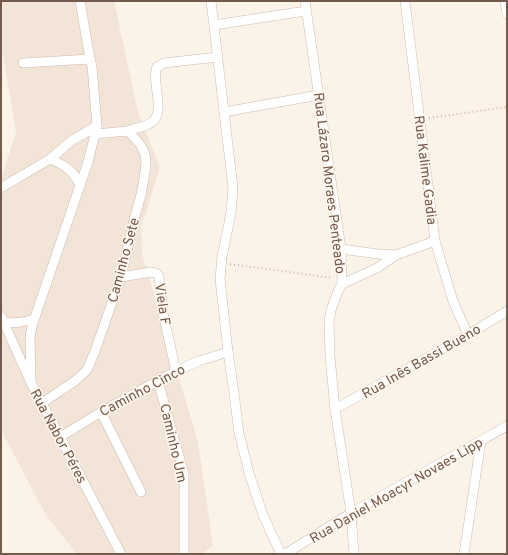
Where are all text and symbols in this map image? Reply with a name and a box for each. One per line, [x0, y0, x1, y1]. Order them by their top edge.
street label: Rua Lázaro Moraes Penteado [309, 91, 348, 275]
street label: Rua Kalime Gadia [409, 114, 440, 226]
street label: Caminho Sete [105, 216, 144, 305]
street label: Viela F [150, 282, 173, 327]
street label: Rua Inês Bassi Bueno [359, 321, 484, 403]
street label: Caminho Cinco [97, 361, 189, 421]
street label: Rua Nabor Péres [26, 387, 90, 487]
street label: Caminho Um [155, 402, 190, 485]
street label: Rua Daniel Moacyr Novaes Lipp [307, 435, 487, 548]

